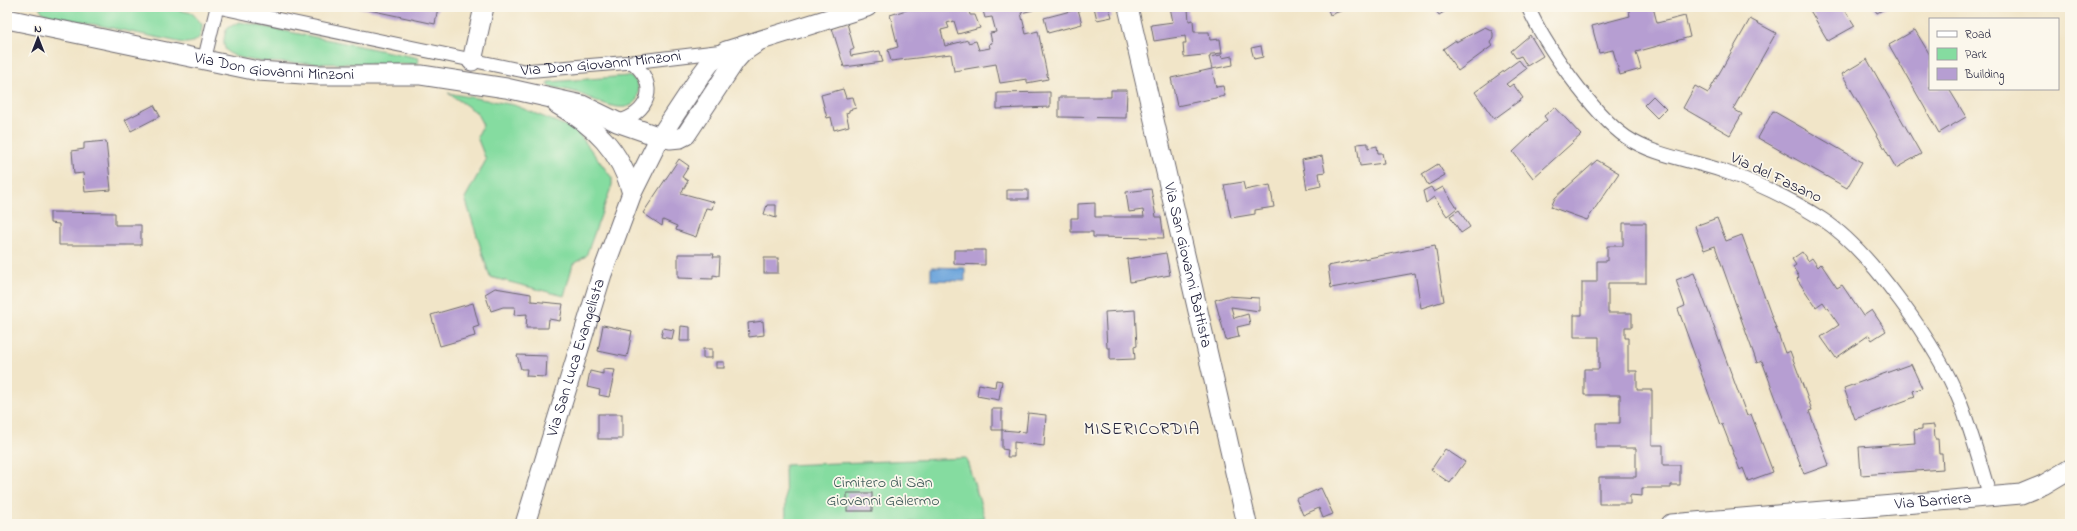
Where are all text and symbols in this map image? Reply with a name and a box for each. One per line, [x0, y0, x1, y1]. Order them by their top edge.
north arrow [18, 18, 58, 58]
legend [1929, 18, 2059, 90]
text: N [34, 21, 42, 37]
text: Road [1965, 26, 1991, 44]
street label: Via Don Giovanni Minzoni [519, 44, 683, 83]
street label: Via Don Giovanni Minzoni [191, 46, 354, 87]
text: Park [1965, 46, 1987, 64]
text: Building [1964, 66, 2004, 85]
street label: Via del Fasano [1725, 146, 1826, 210]
street label: Via San Giovanni Battista [1157, 179, 1218, 350]
street label: Via San Luca Evangelista [540, 276, 612, 441]
district label: MISERICORDIA [1084, 417, 1200, 442]
park label: Cimitero di San Giovanni Galermo [827, 471, 939, 513]
street label: Via Barriera [1893, 486, 1972, 517]

